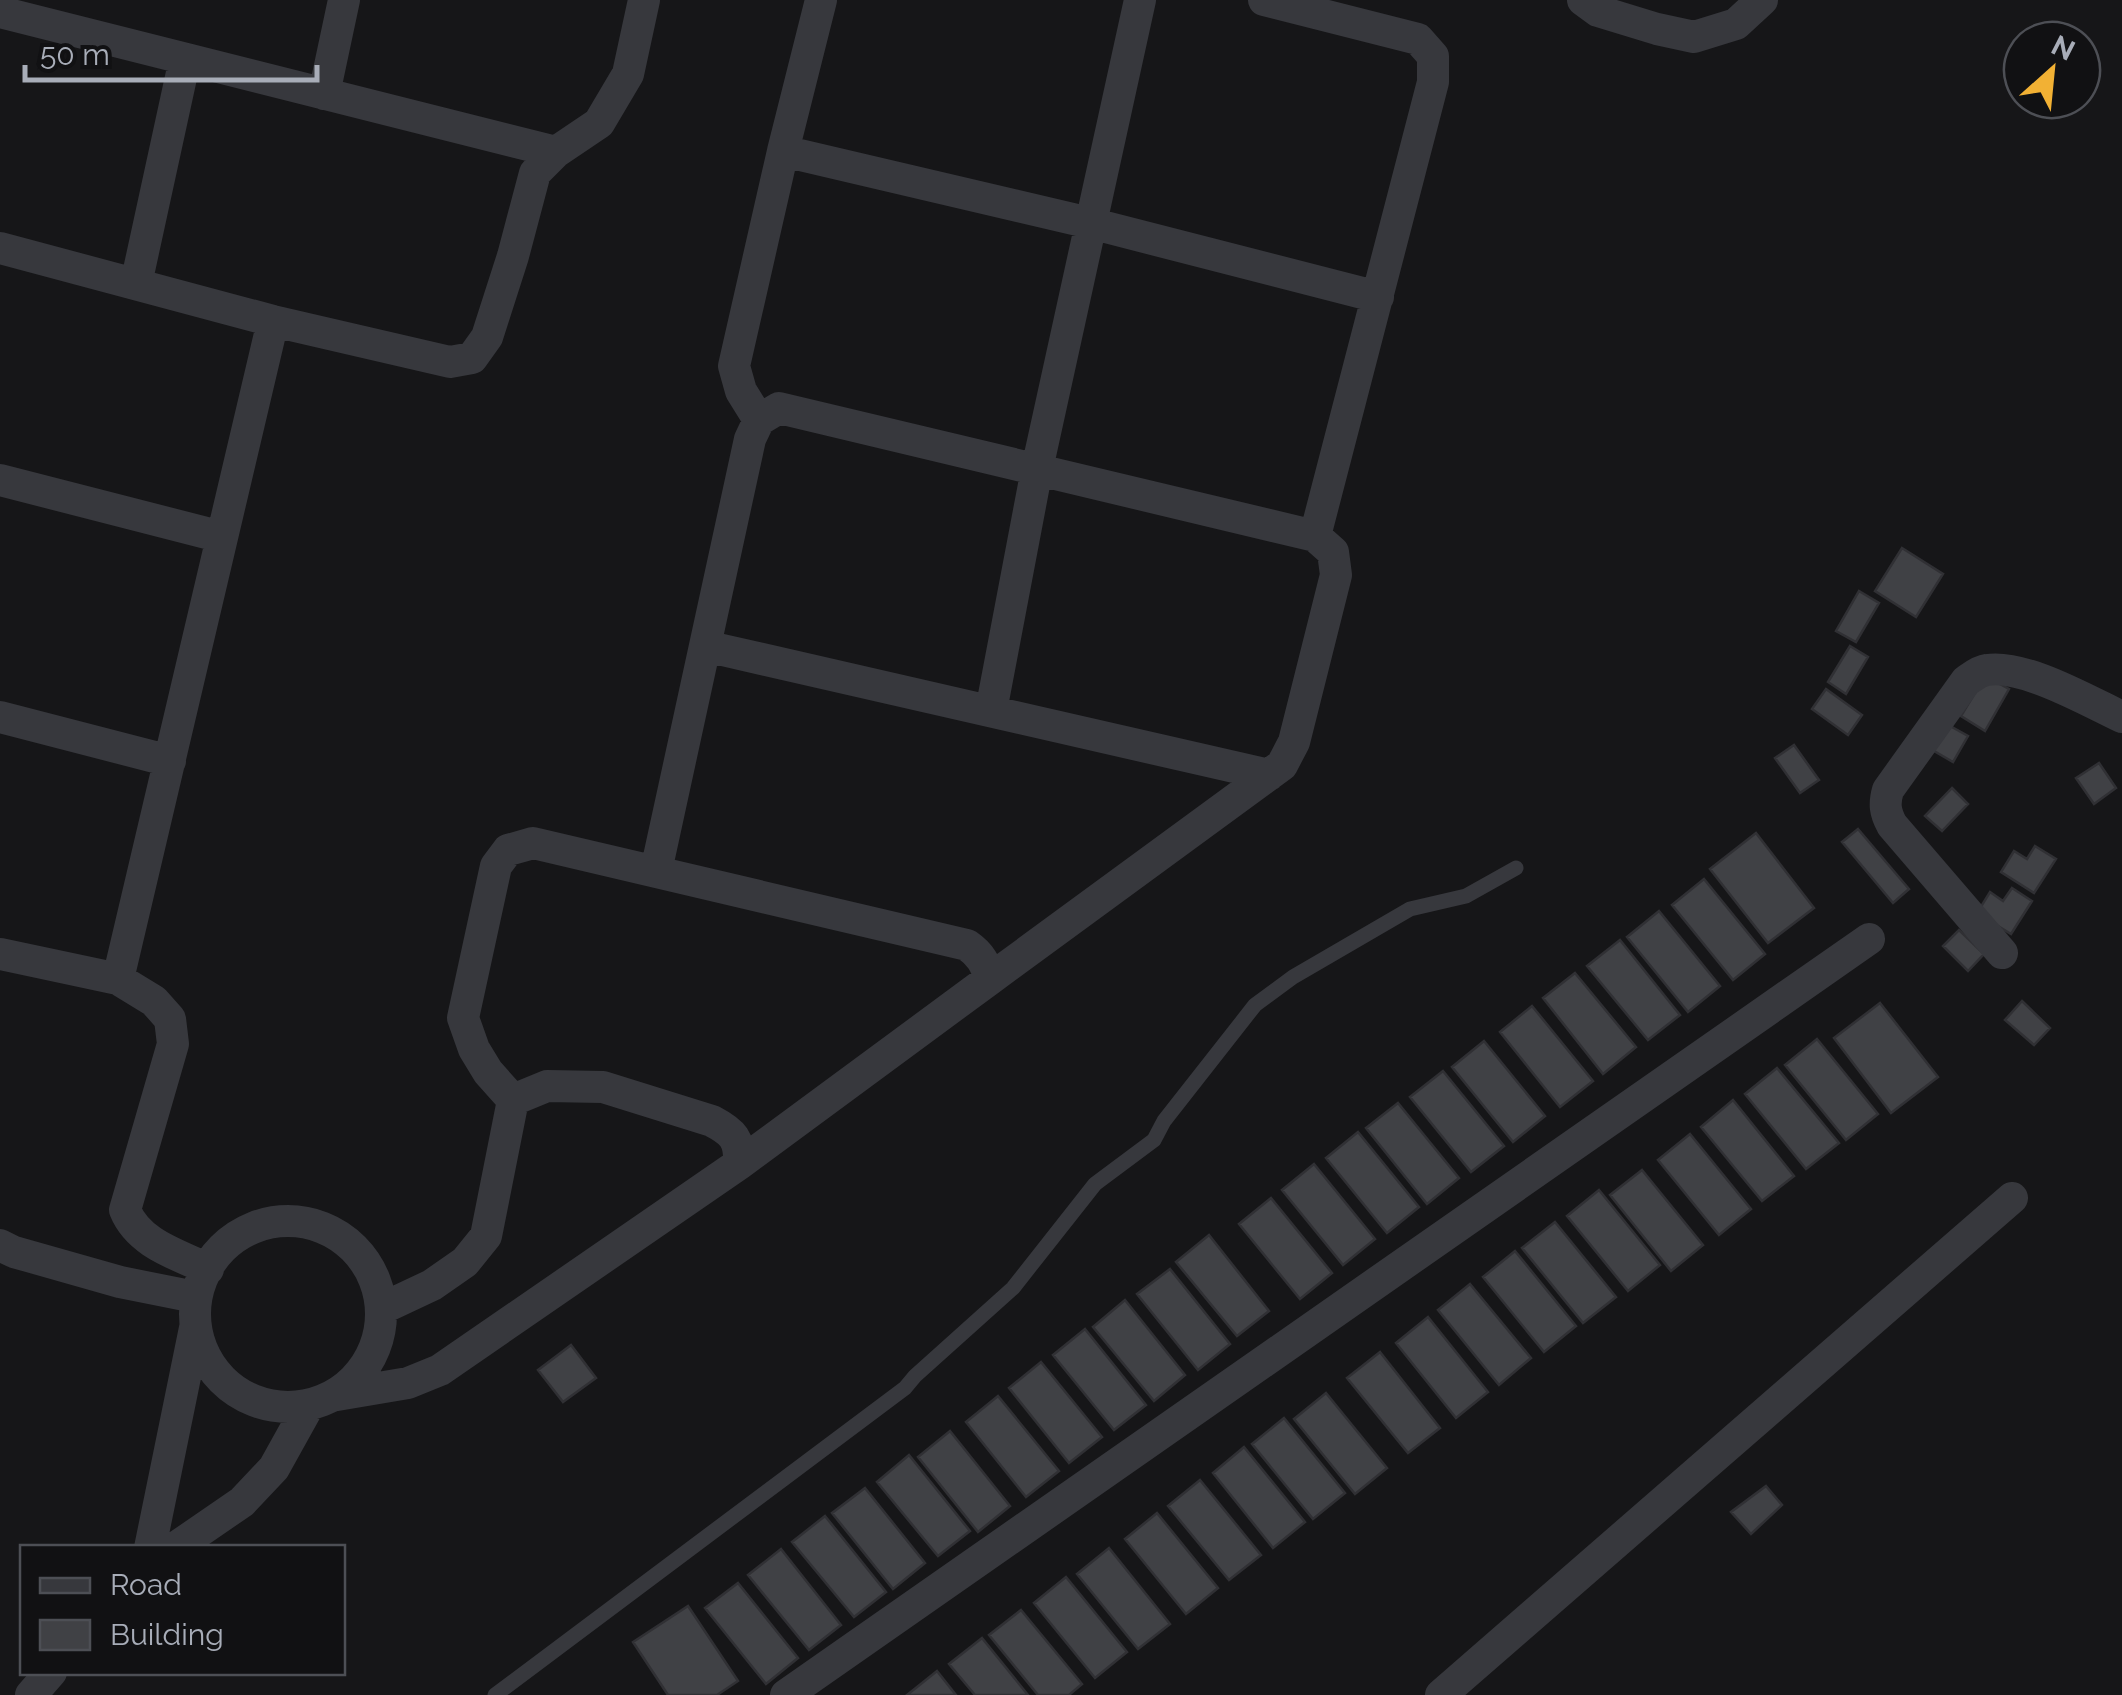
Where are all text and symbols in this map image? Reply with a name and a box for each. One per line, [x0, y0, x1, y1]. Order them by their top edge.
scale bar [25, 20, 318, 82]
north arrow [2002, 20, 2102, 120]
text: N [2046, 29, 2080, 68]
text: 50 m [40, 37, 110, 72]
legend [20, 1545, 345, 1675]
text: Road [110, 1567, 182, 1602]
text: Building [110, 1617, 224, 1652]

